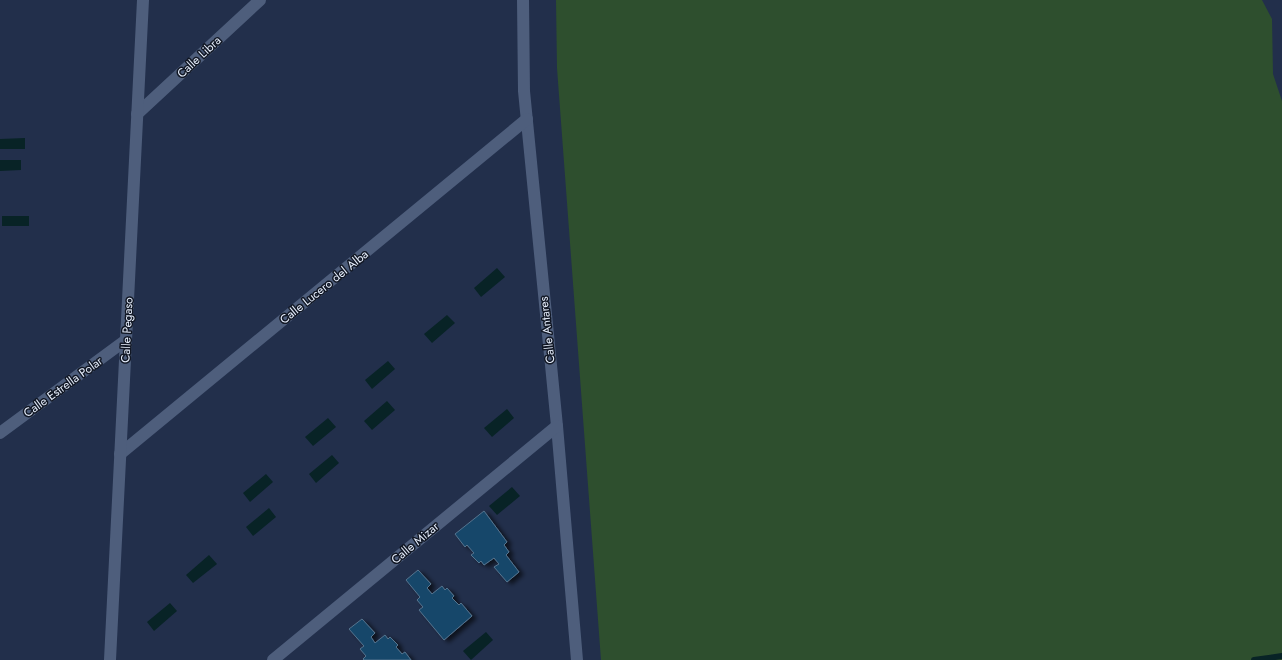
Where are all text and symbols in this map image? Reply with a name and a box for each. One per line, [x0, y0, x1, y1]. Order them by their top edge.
street label: Calle Libra [173, 32, 225, 82]
street label: Calle Lucero del Alba [276, 245, 372, 328]
street label: Calle Pegaso [116, 296, 138, 363]
street label: Calle Antares [535, 296, 559, 364]
street label: Calle Estrella Polar [20, 352, 107, 422]
street label: Calle Mizar [387, 517, 443, 568]

